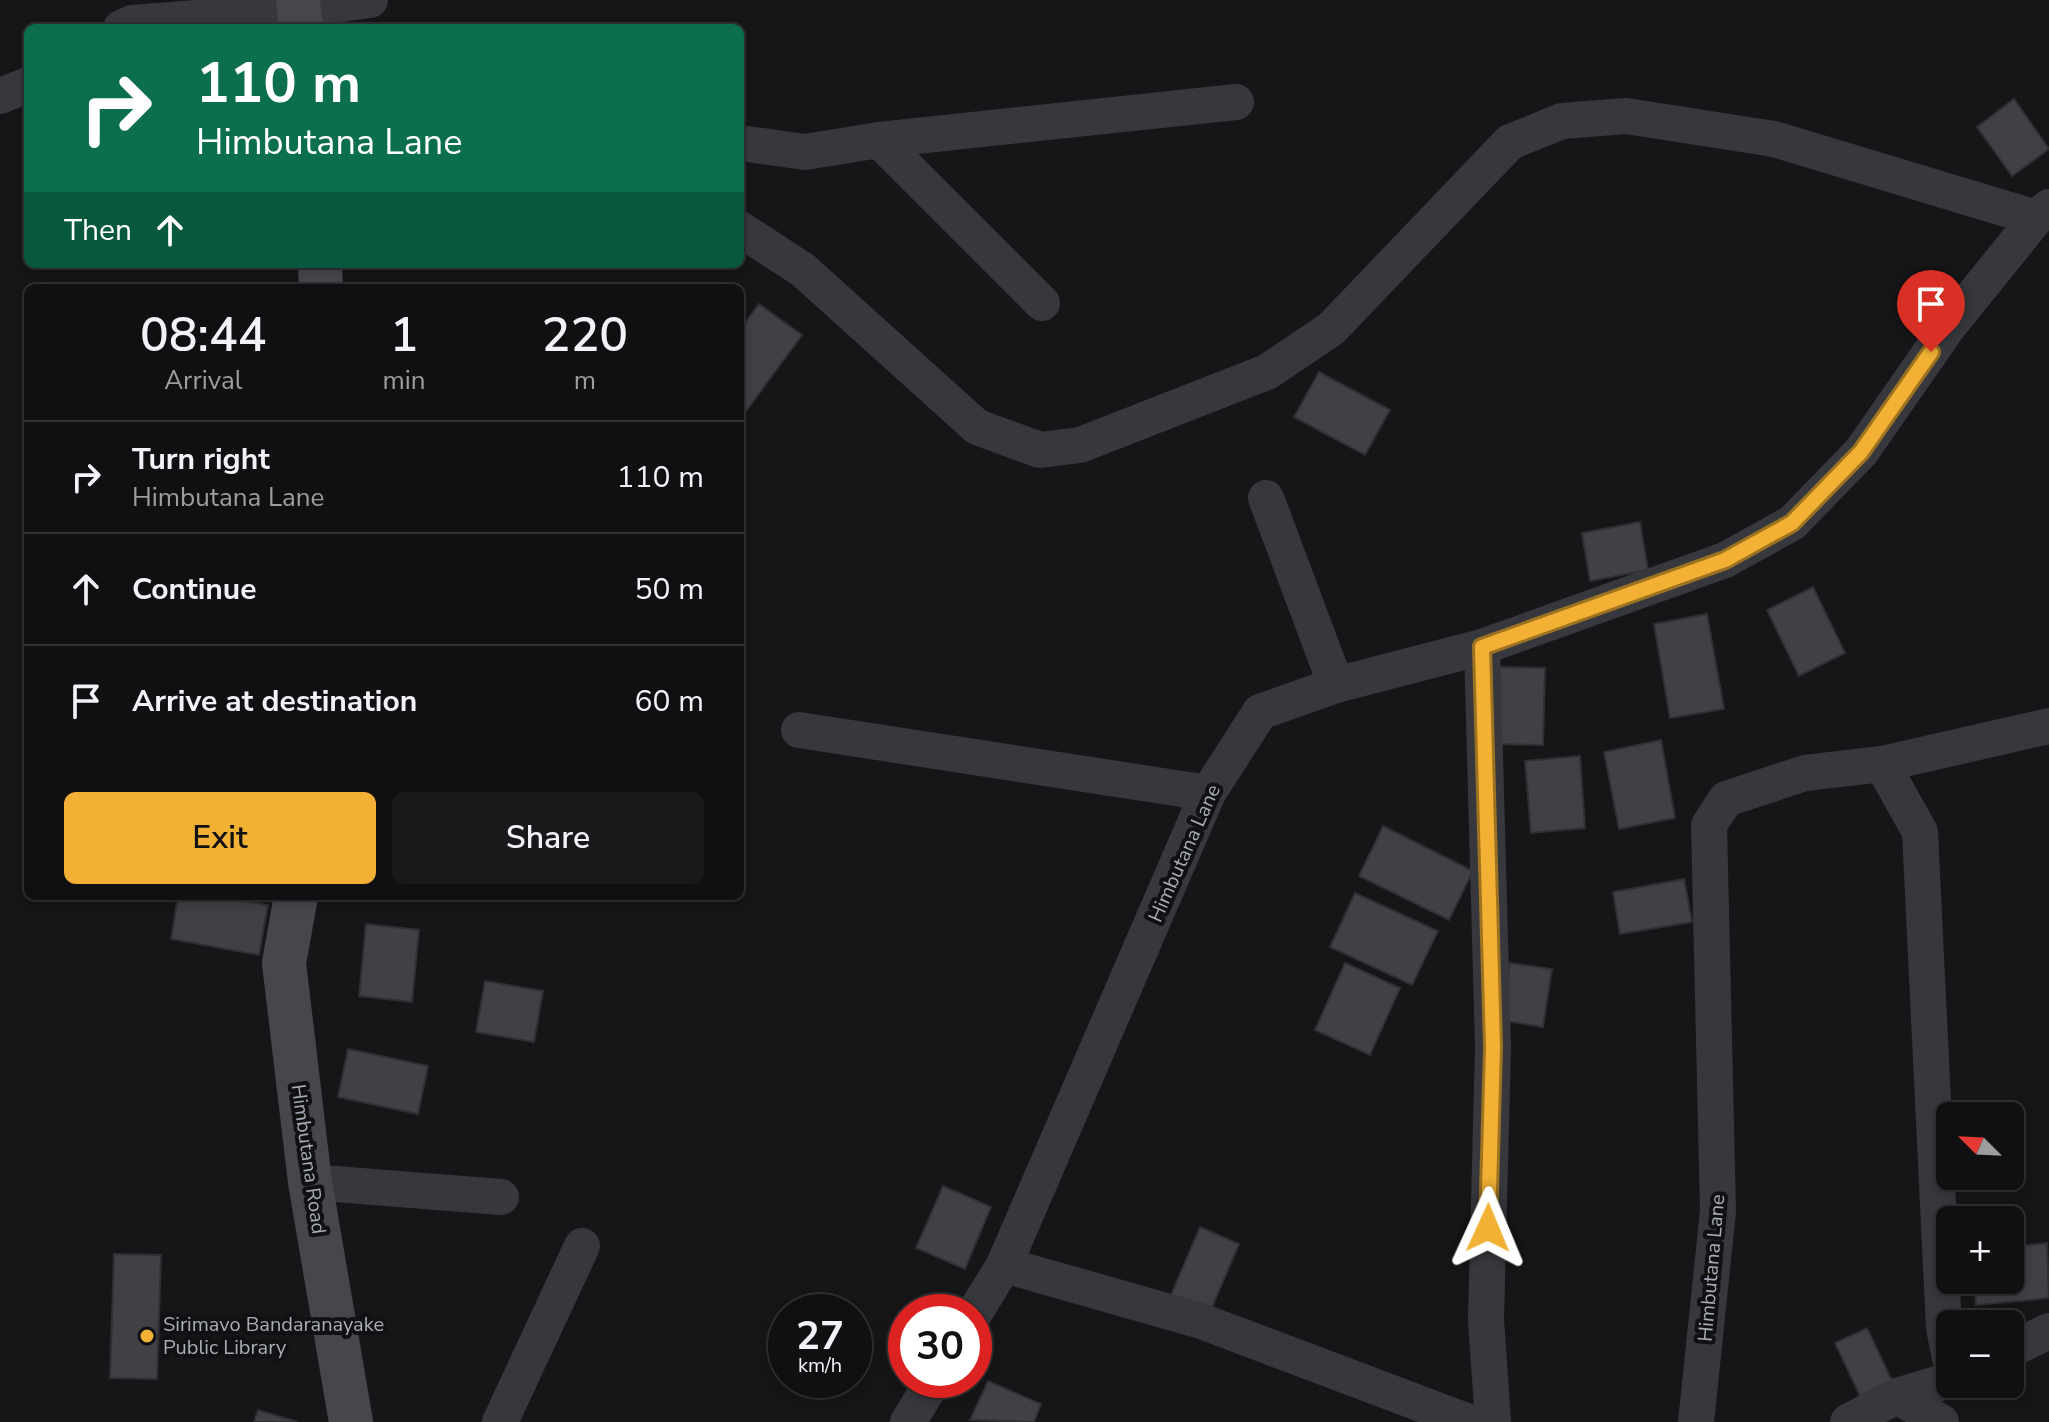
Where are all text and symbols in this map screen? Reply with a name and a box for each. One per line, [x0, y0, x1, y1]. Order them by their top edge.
text: 110 m [196, 45, 361, 122]
icon: right [64, 56, 168, 160]
text: Himbutana Lane [196, 118, 462, 167]
icon: ahead [148, 208, 192, 252]
text: Then [64, 210, 132, 251]
pin [1897, 270, 1965, 352]
icon: arrive [1909, 282, 1953, 326]
text: 08:44 [140, 302, 267, 368]
text: 1 [390, 302, 418, 368]
text: 220 [542, 302, 628, 368]
text: Arrival [164, 363, 242, 398]
text: min [383, 363, 426, 398]
text: m [574, 363, 596, 398]
text: Turn right [132, 439, 270, 480]
icon: right [64, 455, 108, 499]
text: 110 m [617, 457, 704, 498]
text: Himbutana Lane [132, 480, 324, 515]
icon: ahead [64, 567, 108, 611]
text: Continue [132, 569, 257, 610]
text: 50 m [635, 569, 704, 610]
icon: arrive [64, 679, 108, 723]
text: Arrive at destination [132, 681, 417, 722]
text: 60 m [635, 681, 704, 722]
street label: Himbutana Lane [1142, 780, 1227, 926]
button: Exit [64, 792, 376, 884]
button: Share [392, 792, 704, 884]
street label: Himbutana Road [285, 1082, 332, 1236]
north arrow [1936, 1102, 2024, 1190]
map controls [1936, 1102, 2024, 1398]
position arrow [1446, 1186, 1530, 1270]
street label: Himbutana Lane [1692, 1193, 1731, 1343]
button: + [1936, 1206, 2024, 1294]
speed limit sign: 30 [888, 1294, 992, 1398]
text: 27 [796, 1309, 844, 1363]
button: − [1936, 1310, 2024, 1398]
place label: Sirimavo Bandaranayake Public Library [163, 1311, 384, 1361]
marker: Sirimavo Bandaranayake Public Library [138, 1327, 156, 1345]
text: km/h [798, 1352, 842, 1379]

